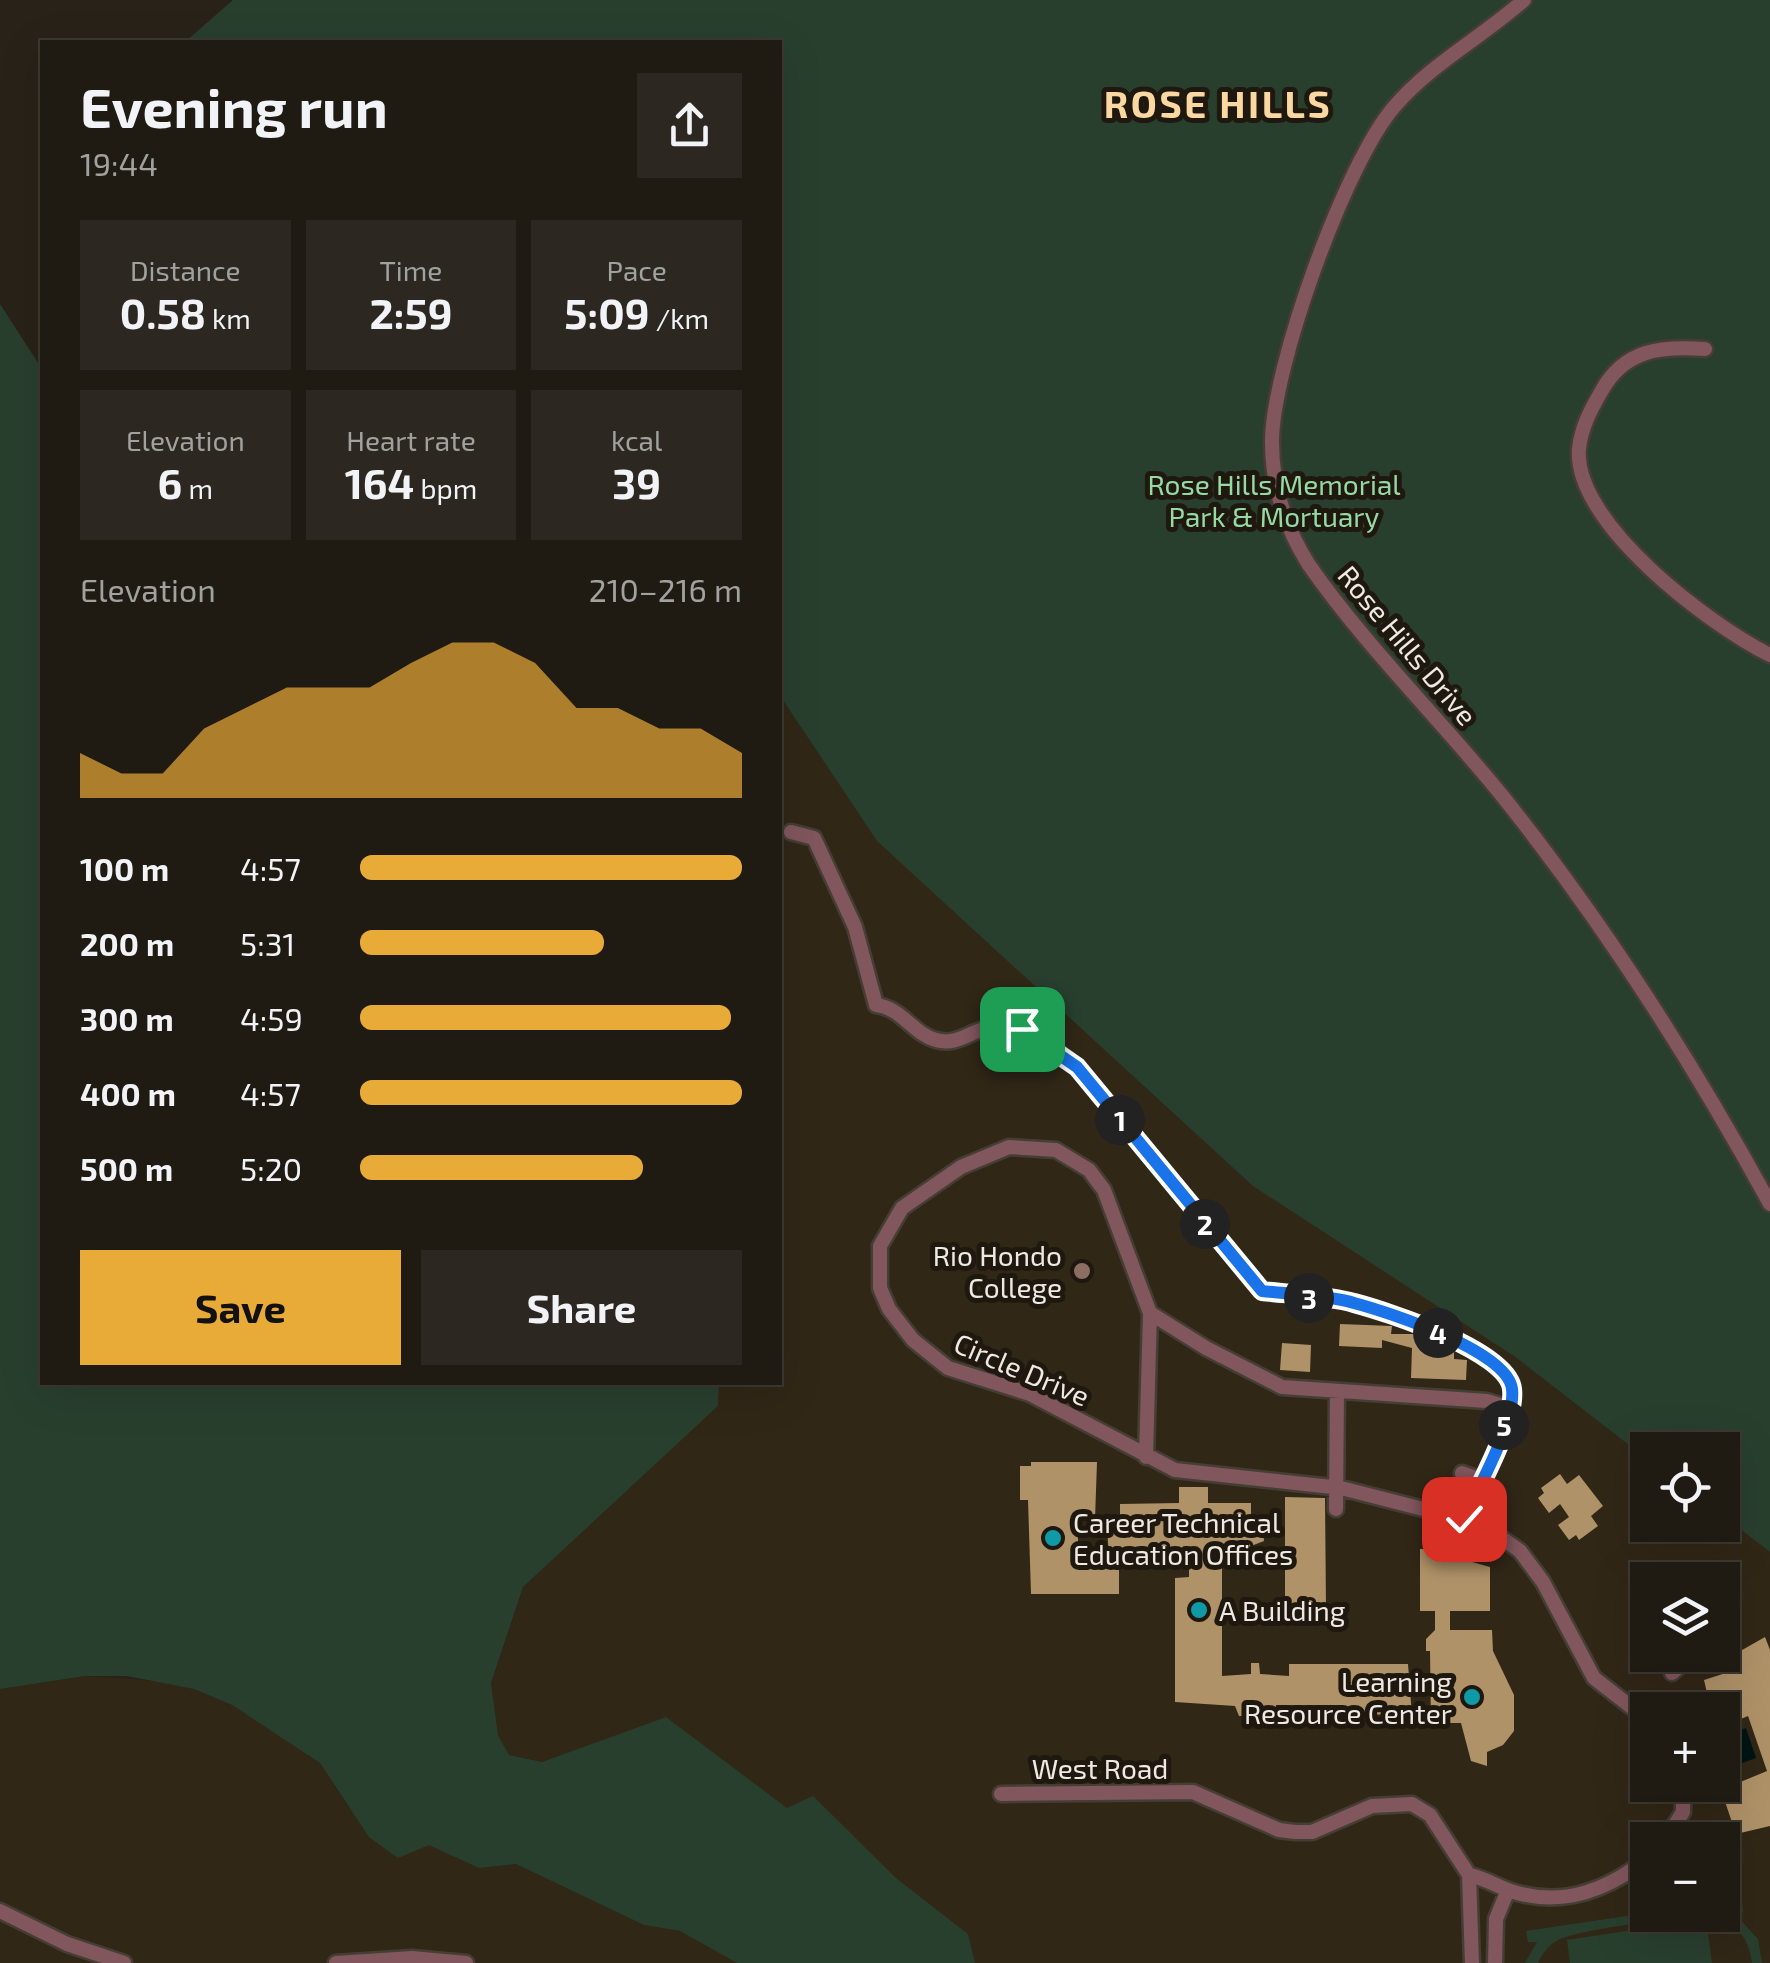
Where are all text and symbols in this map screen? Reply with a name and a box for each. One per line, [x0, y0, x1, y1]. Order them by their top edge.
text: Evening run [80, 73, 388, 139]
button: share [637, 73, 742, 178]
district label: ROSE HILLS [1104, 80, 1332, 126]
text: 19:44 [80, 144, 158, 182]
text: Distance [130, 253, 241, 287]
text: Time [380, 253, 442, 287]
text: Pace [607, 253, 667, 287]
text: 0.58 [120, 287, 206, 337]
text: 2:59 [369, 287, 453, 337]
text: 5:09 [564, 287, 650, 337]
text: km [206, 301, 251, 335]
text: /km [650, 301, 709, 335]
text: Elevation [126, 423, 245, 457]
text: Heart rate [346, 423, 476, 457]
text: kcal [611, 423, 662, 457]
text: 6 [158, 457, 182, 507]
text: 164 [345, 457, 414, 507]
text: 39 [612, 457, 661, 507]
park label: Rose Hills Memorial Park & Mortuary [1147, 467, 1401, 533]
text: m [182, 471, 213, 505]
text: bpm [414, 471, 477, 505]
street label: Rose Hills Drive [1331, 558, 1485, 732]
text: Elevation [80, 570, 216, 608]
text: 210–216 m [589, 570, 742, 608]
text: 100 m [80, 849, 169, 887]
text: 4:57 [240, 849, 301, 887]
text: 200 m [80, 924, 174, 962]
text: 5:31 [240, 924, 295, 962]
pin [980, 987, 1065, 1072]
text: 300 m [80, 999, 174, 1037]
text: 4:59 [240, 999, 303, 1037]
icon: arrive [995, 1002, 1050, 1057]
text: 400 m [80, 1074, 176, 1112]
text: 4:57 [240, 1074, 301, 1112]
pin: 1 [1095, 1095, 1145, 1145]
text: 1 [1114, 1103, 1126, 1137]
text: 500 m [80, 1149, 173, 1187]
text: 5:20 [240, 1149, 302, 1187]
pin: 2 [1180, 1199, 1230, 1249]
text: 2 [1197, 1207, 1213, 1241]
place label: Rio Hondo College [933, 1238, 1062, 1304]
button: Save [80, 1250, 401, 1365]
button: Share [421, 1250, 742, 1365]
marker: Rio Hondo College [1071, 1260, 1093, 1282]
pin: 3 [1284, 1273, 1334, 1323]
text: 3 [1301, 1281, 1317, 1315]
pin: 4 [1413, 1308, 1463, 1358]
text: 4 [1429, 1316, 1447, 1350]
street label: Circle Drive [949, 1325, 1095, 1413]
pin: 5 [1479, 1400, 1529, 1450]
text: 5 [1496, 1408, 1512, 1442]
map controls [1630, 1432, 1740, 1932]
button: locate [1630, 1432, 1740, 1542]
pin [1422, 1477, 1507, 1562]
icon: check [1437, 1492, 1492, 1547]
place label: Career Technical Education Offices [1073, 1505, 1293, 1571]
marker: Career Technical Education Offices [1042, 1527, 1064, 1549]
button: layers [1630, 1562, 1740, 1672]
place label: A Building [1219, 1593, 1346, 1627]
marker: A Building [1188, 1599, 1210, 1621]
place label: Learning Resource Center [1244, 1664, 1452, 1730]
marker: Learning Resource Center [1461, 1686, 1483, 1708]
button: + [1630, 1692, 1740, 1802]
street label: West Road [1032, 1751, 1168, 1785]
button: − [1630, 1822, 1740, 1932]

